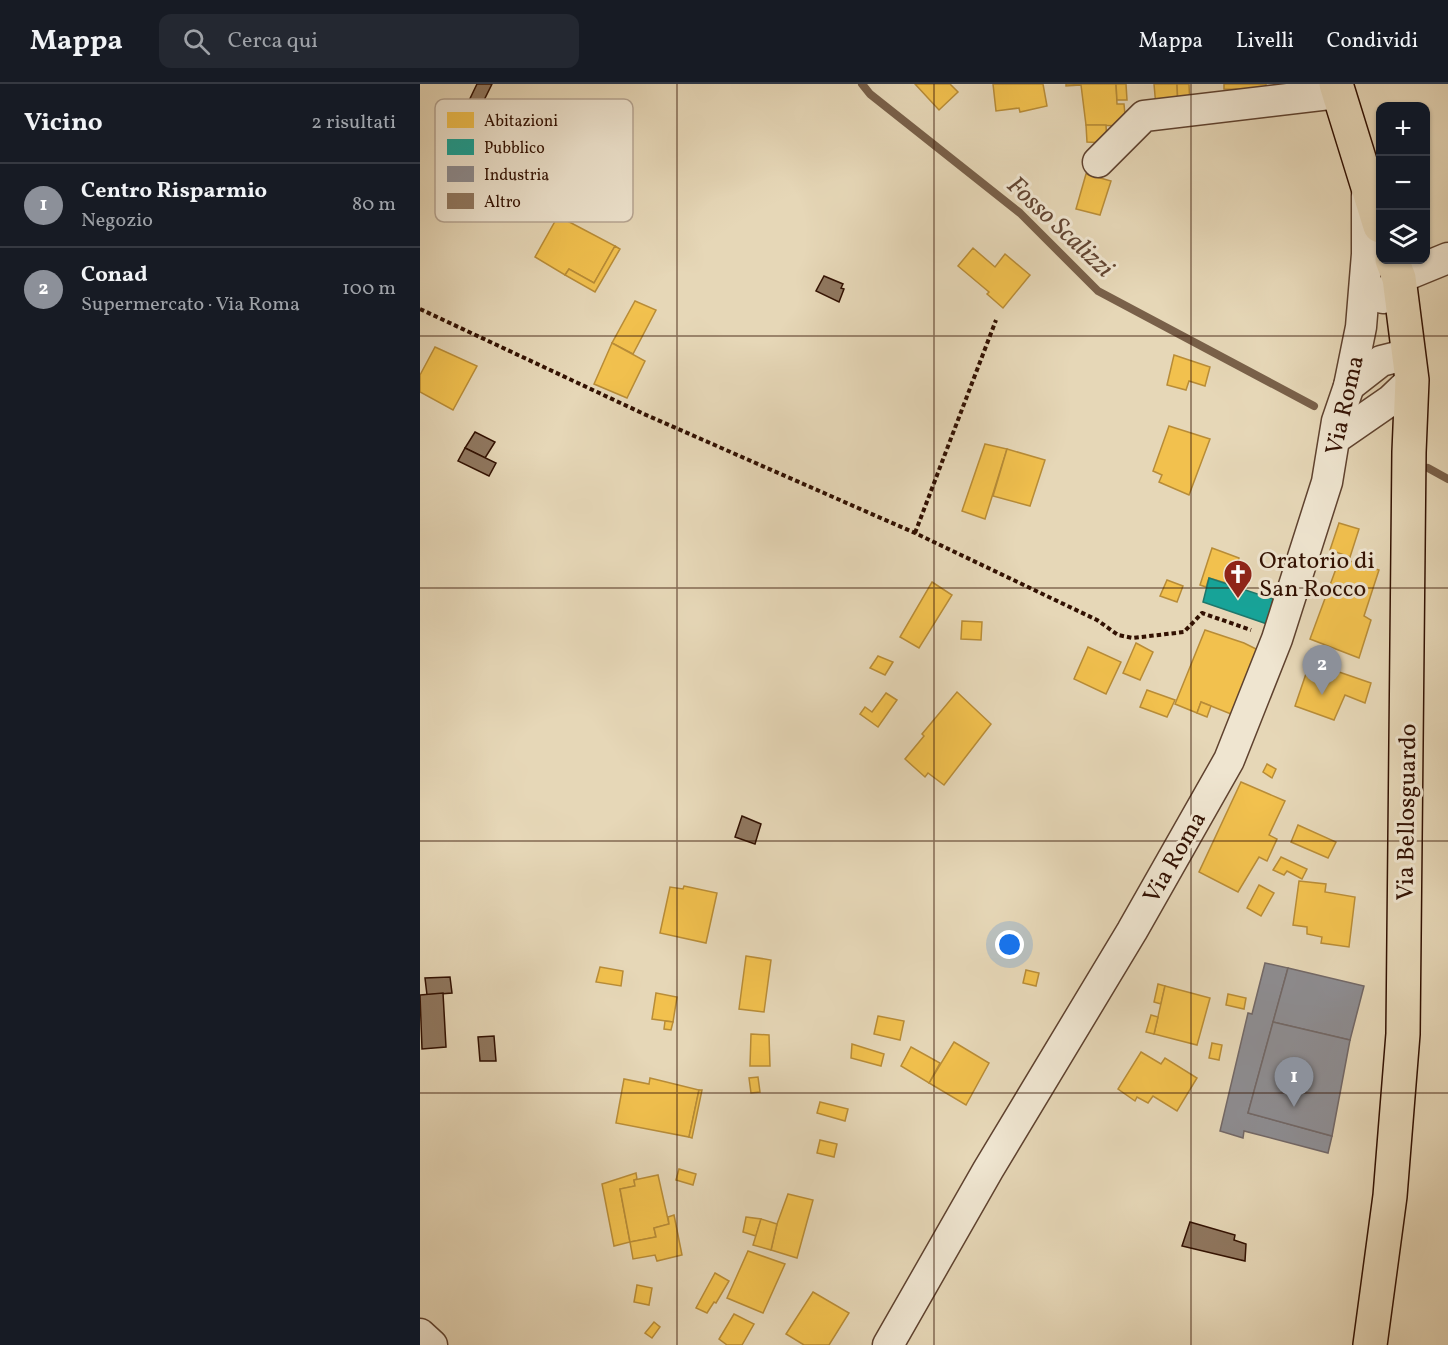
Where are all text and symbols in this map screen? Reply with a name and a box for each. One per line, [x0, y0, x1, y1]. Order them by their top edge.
search box [159, 14, 579, 68]
text: Mappa [30, 22, 123, 61]
icon: search [180, 25, 213, 58]
text: Cerca qui [228, 26, 318, 57]
text: Mappa [1138, 27, 1203, 56]
text: Livelli [1236, 27, 1294, 56]
text: Condividi [1327, 27, 1418, 56]
legend [435, 99, 633, 222]
map controls [1376, 102, 1430, 264]
button: + [1376, 102, 1430, 156]
text: Vicino [24, 105, 103, 141]
text: 2 risultati [311, 109, 396, 137]
text: Abitazioni [484, 111, 558, 133]
text: Pubblico [484, 138, 545, 160]
button: − [1376, 156, 1430, 210]
text: Industria [484, 165, 549, 187]
water label: Fosso Scalizzi [998, 169, 1121, 287]
text: Centro Risparmio [81, 176, 267, 207]
text: 1 [39, 191, 48, 219]
text: 80 m [352, 191, 396, 219]
text: Altro [484, 192, 521, 214]
text: Negozio [81, 207, 153, 235]
button: layers [1376, 210, 1430, 264]
text: Conad [81, 260, 148, 291]
text: 2 [38, 275, 49, 303]
text: 100 m [342, 275, 396, 303]
text: Supermercato · Via Roma [81, 291, 300, 319]
street label: Via Roma [1318, 352, 1374, 459]
place label: Oratorio di San Rocco [1259, 545, 1375, 607]
church icon: Oratorio di San Rocco [1222, 558, 1254, 600]
pin: 2 [1302, 646, 1342, 695]
street label: Via Bellosguardo [1389, 723, 1427, 901]
street label: Via Roma [1136, 806, 1216, 910]
your location [995, 930, 1024, 959]
pin: 1 [1274, 1058, 1314, 1107]

